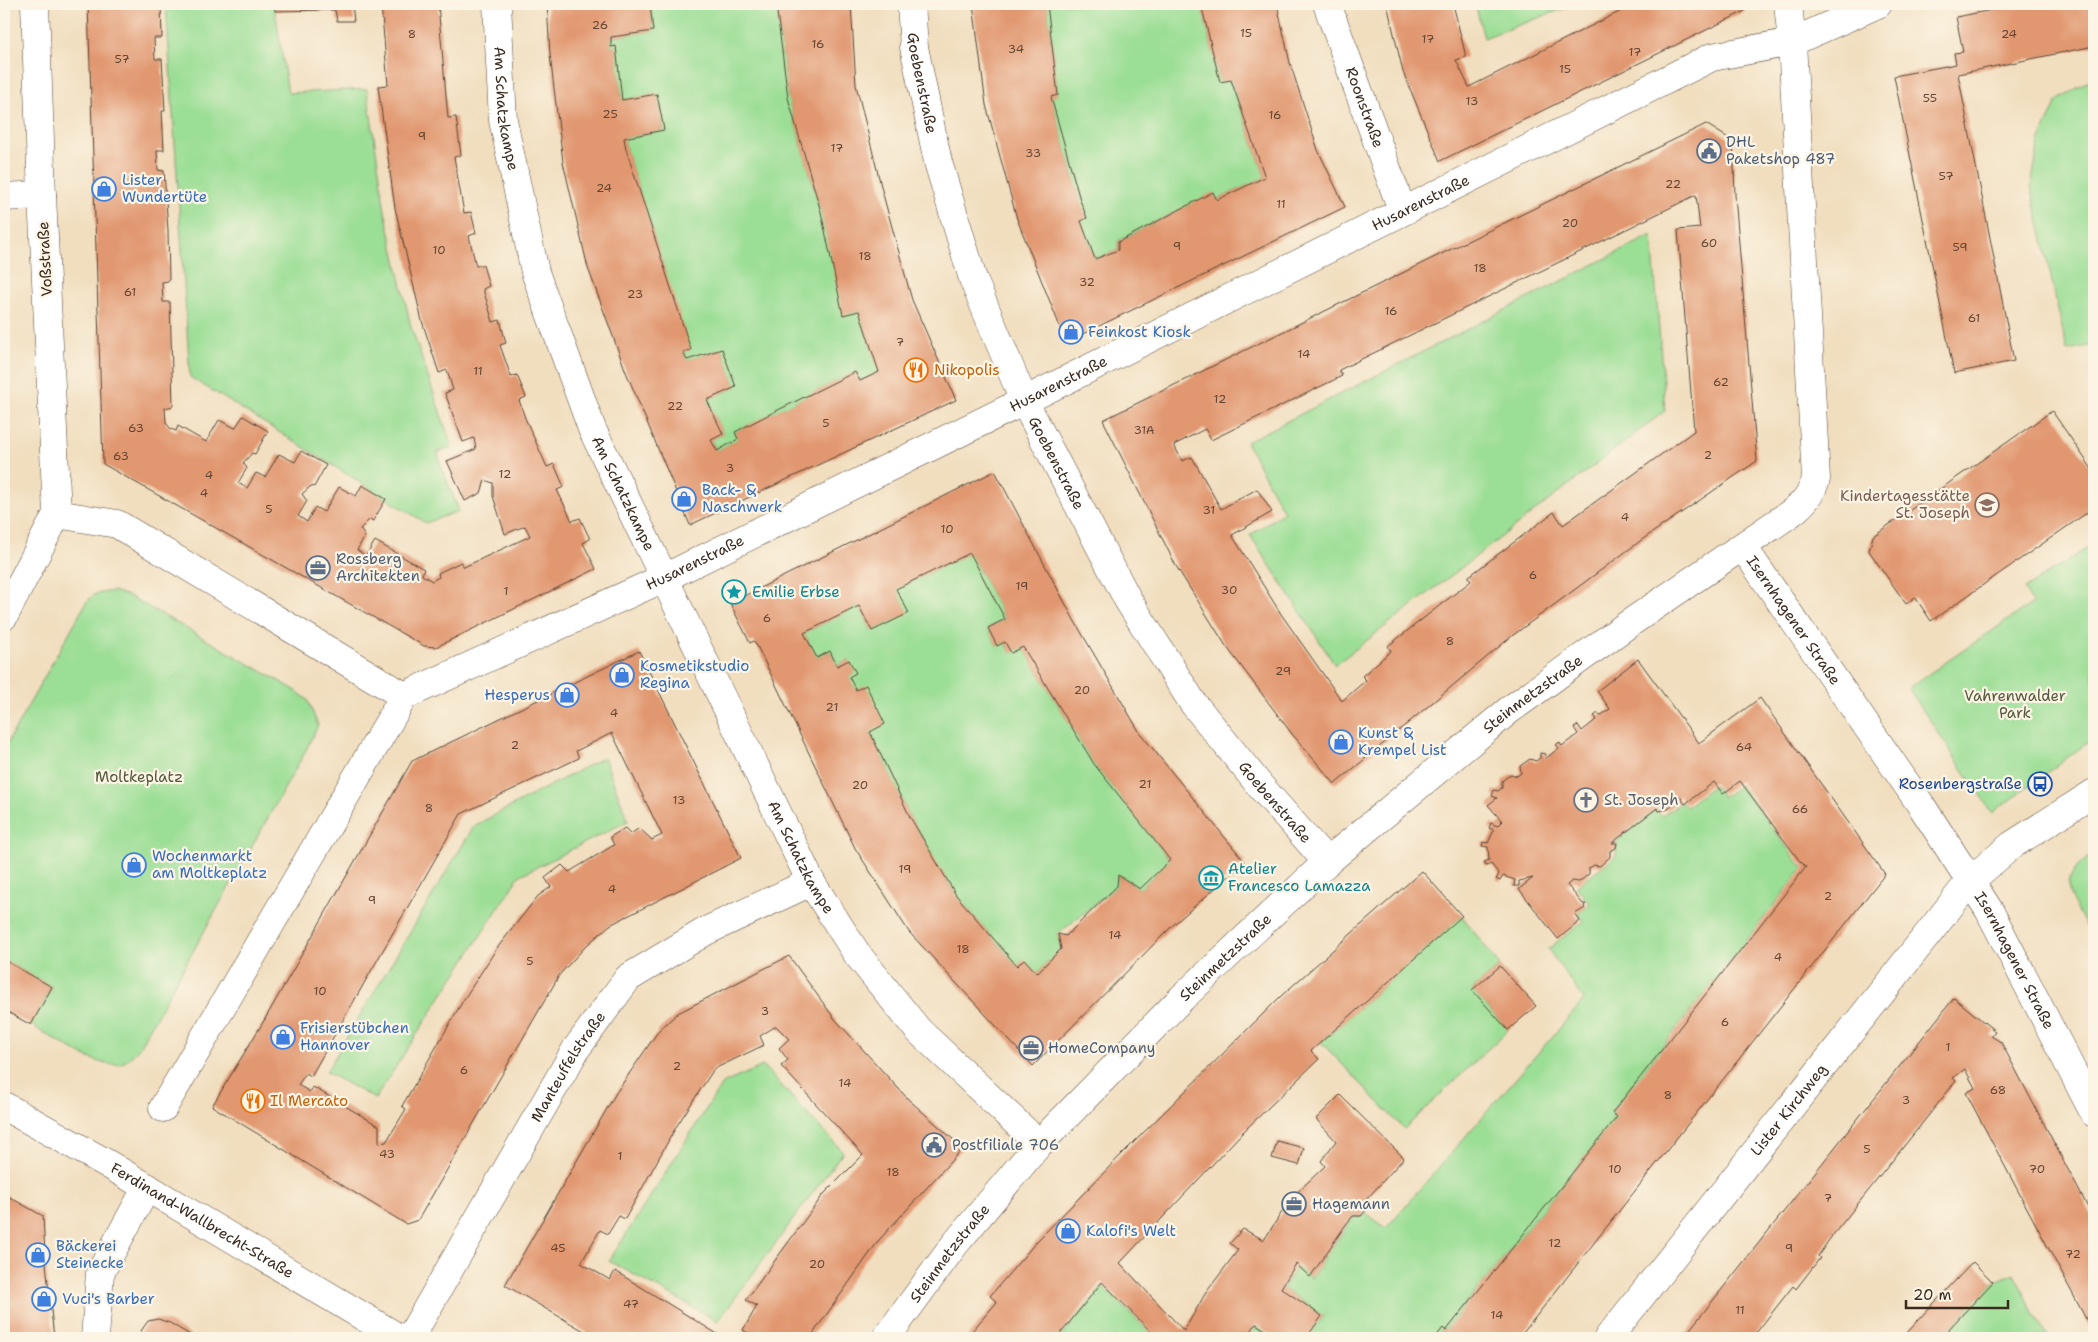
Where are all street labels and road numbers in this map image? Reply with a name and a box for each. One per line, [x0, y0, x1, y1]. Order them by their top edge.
street label: Goebenstraße [903, 32, 942, 135]
street label: Am Schatzkampe [489, 46, 523, 172]
street label: Roonstraße [1341, 64, 1388, 150]
street label: Husarenstraße [1368, 170, 1473, 236]
street label: Voßstraße [33, 221, 57, 297]
street label: Husarenstraße [1006, 351, 1110, 417]
street label: Goebenstraße [1024, 413, 1089, 513]
street label: Am Schatzkampe [587, 433, 659, 554]
street label: Husarenstraße [643, 530, 747, 595]
street label: Isernhagener Straße [1742, 552, 1845, 689]
street label: Steinmetzstraße [1479, 650, 1587, 738]
street label: Goebenstraße [1234, 757, 1316, 848]
street label: Am Schatzkampe [763, 797, 839, 918]
street label: Isernhagener Straße [1970, 888, 2059, 1033]
street label: Steinmetzstraße [1175, 909, 1276, 1006]
street label: Manteuffelstraße [526, 1008, 610, 1126]
street label: Lister Kirchweg [1746, 1060, 1831, 1160]
street label: Ferdinand-Wallbrecht-Straße [107, 1158, 298, 1283]
street label: Steinmetzstraße [905, 1200, 994, 1307]

